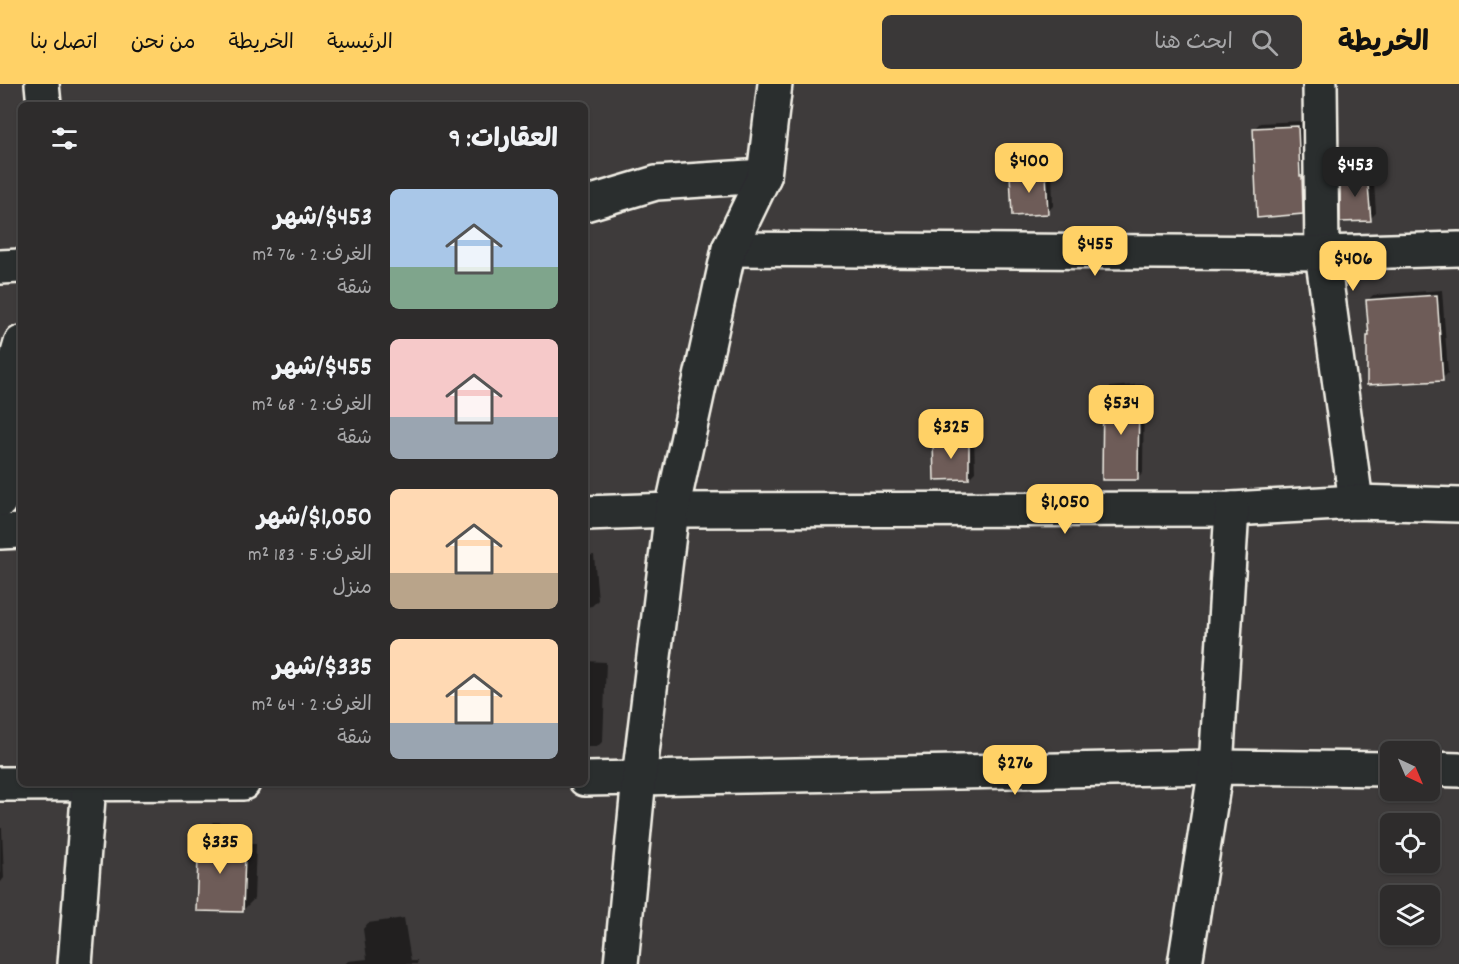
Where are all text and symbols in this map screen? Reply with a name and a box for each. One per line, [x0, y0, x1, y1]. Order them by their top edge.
search box [882, 15, 1302, 69]
text: الخريطة [1338, 25, 1429, 65]
icon: search [1248, 26, 1281, 59]
text: ابحث هنا [1154, 28, 1233, 59]
text: اتصل بنا [30, 29, 98, 59]
text: من نحن [131, 29, 195, 59]
text: الخريطة [228, 29, 294, 59]
text: الرئيسية [327, 29, 393, 59]
icon: filters [48, 122, 81, 155]
text: العقارات: 9 [449, 122, 558, 159]
pin: $400 [993, 143, 1065, 194]
pin: $453 [1319, 147, 1391, 198]
text: $400 [1009, 148, 1049, 176]
text: $453 [1337, 152, 1373, 180]
text: $453/شهر [274, 200, 372, 237]
icon: home [438, 213, 510, 285]
pin: $455 [1059, 226, 1131, 277]
text: $455 [1077, 231, 1113, 259]
pin: $406 [1317, 241, 1389, 292]
text: الغرف: 2 · 76 m² [252, 242, 372, 270]
text: $406 [1333, 246, 1373, 274]
text: شقة [337, 275, 372, 303]
text: $455/شهر [273, 350, 372, 387]
icon: home [438, 363, 510, 435]
pin: $534 [1085, 385, 1157, 436]
text: $534 [1103, 390, 1139, 418]
text: الغرف: 2 · 68 m² [252, 392, 372, 420]
pin: $325 [915, 409, 987, 460]
text: $325 [932, 414, 970, 442]
text: شقة [337, 425, 372, 453]
pin: $1,050 [1016, 484, 1114, 535]
text: $1,050 [1040, 489, 1090, 517]
text: $1,050/شهر [257, 500, 372, 537]
icon: home [438, 513, 510, 585]
text: الغرف: 5 · 183 m² [248, 542, 372, 570]
text: منزل [333, 575, 372, 603]
text: $335/شهر [273, 650, 372, 687]
icon: home [438, 663, 510, 735]
text: الغرف: 2 · 64 m² [252, 692, 372, 720]
text: شقة [337, 725, 372, 753]
north arrow [1380, 741, 1440, 801]
map controls [1380, 741, 1440, 945]
pin: $276 [979, 745, 1051, 796]
text: $276 [997, 750, 1033, 778]
button: locate [1380, 813, 1440, 873]
pin: $335 [184, 824, 256, 875]
text: $335 [201, 829, 239, 857]
button: layers [1380, 885, 1440, 945]

